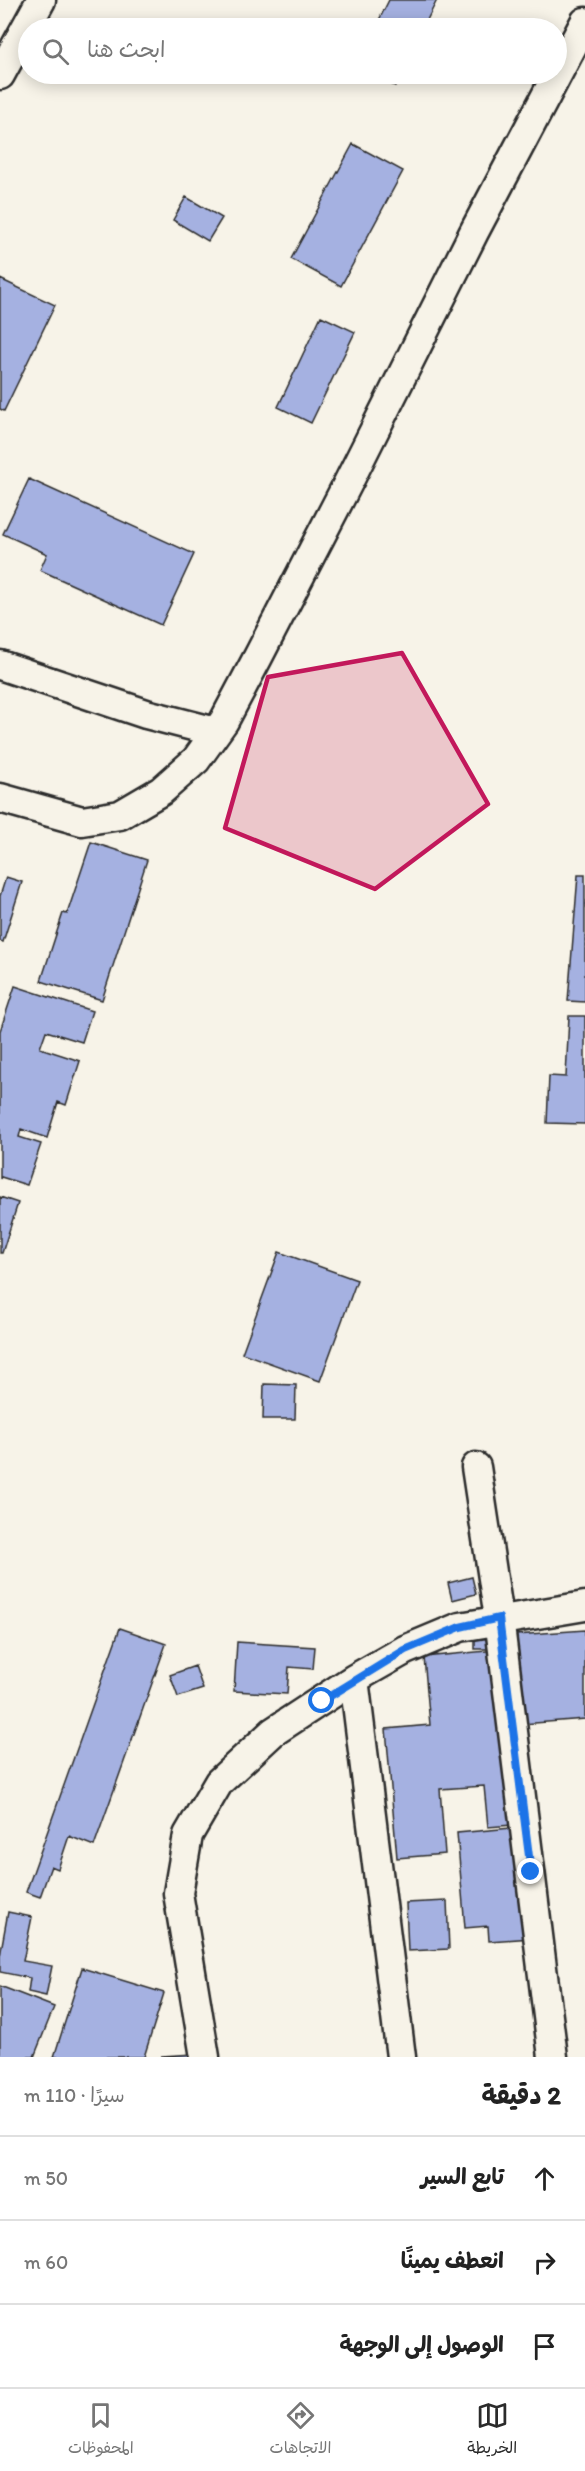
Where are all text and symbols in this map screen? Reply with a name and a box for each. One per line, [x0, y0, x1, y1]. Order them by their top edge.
search box [18, 18, 567, 84]
icon: search [39, 35, 72, 68]
text: ابحث هنا [87, 36, 166, 63]
route start [308, 1687, 334, 1713]
route end [517, 1858, 543, 1884]
text: 2 دقيقة [481, 2079, 561, 2111]
text: سيرًا · 110 m [24, 2083, 125, 2107]
icon: ahead [528, 2162, 561, 2195]
text: تابع السير [421, 2163, 504, 2190]
text: 50 m [24, 2166, 68, 2190]
icon: right [528, 2246, 561, 2279]
text: انعطف يمينًا [401, 2247, 504, 2274]
text: 60 m [24, 2250, 68, 2274]
icon: arrive [528, 2330, 561, 2363]
text: الوصول إلى الوجهة [339, 2331, 504, 2358]
tab: المحفوظات [68, 2399, 134, 2462]
tab: الاتجاهات [270, 2399, 331, 2462]
tab: الخريطة [467, 2399, 517, 2462]

